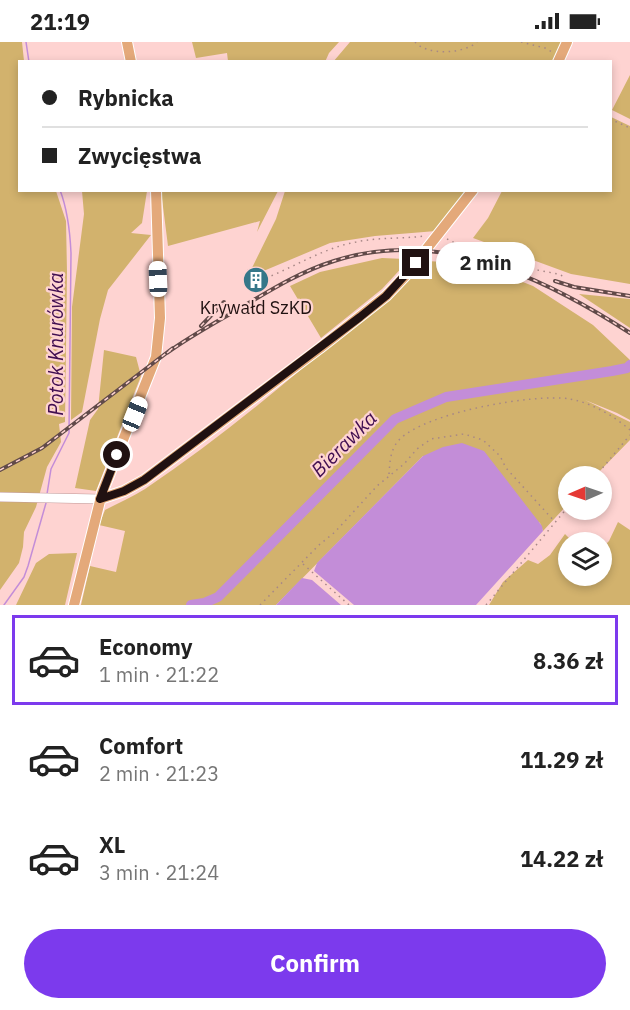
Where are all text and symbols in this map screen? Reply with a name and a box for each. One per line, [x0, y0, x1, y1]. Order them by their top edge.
text: 21:19 [30, 7, 90, 36]
text: Rybnicka [78, 83, 174, 112]
text: Zwycięstwa [78, 141, 202, 170]
callout: 2 min [437, 242, 536, 284]
route end [402, 249, 429, 276]
text: 2 min [459, 249, 512, 276]
car [148, 261, 168, 297]
building icon: Krywałd SzKD [241, 265, 271, 295]
water label: Potok Knurówka [42, 272, 69, 416]
place label: Krywałd SzKD [200, 296, 312, 319]
car [120, 394, 150, 434]
water label: Bierawka [305, 405, 383, 483]
route start [103, 441, 130, 468]
north arrow [558, 466, 612, 520]
map controls [558, 466, 612, 586]
button: layers [558, 532, 612, 586]
text: Economy [99, 632, 193, 661]
icon: car [27, 633, 81, 687]
text: 8.36 zł [533, 646, 603, 675]
text: 1 min · 21:22 [99, 661, 219, 688]
text: Comfort [99, 731, 183, 760]
icon: car [27, 732, 81, 786]
text: 11.29 zł [520, 745, 603, 774]
text: 2 min · 21:23 [99, 760, 219, 787]
text: XL [99, 830, 125, 859]
icon: car [27, 831, 81, 885]
text: 14.22 zł [520, 844, 603, 873]
text: 3 min · 21:24 [99, 859, 219, 886]
button: Confirm [24, 929, 606, 998]

